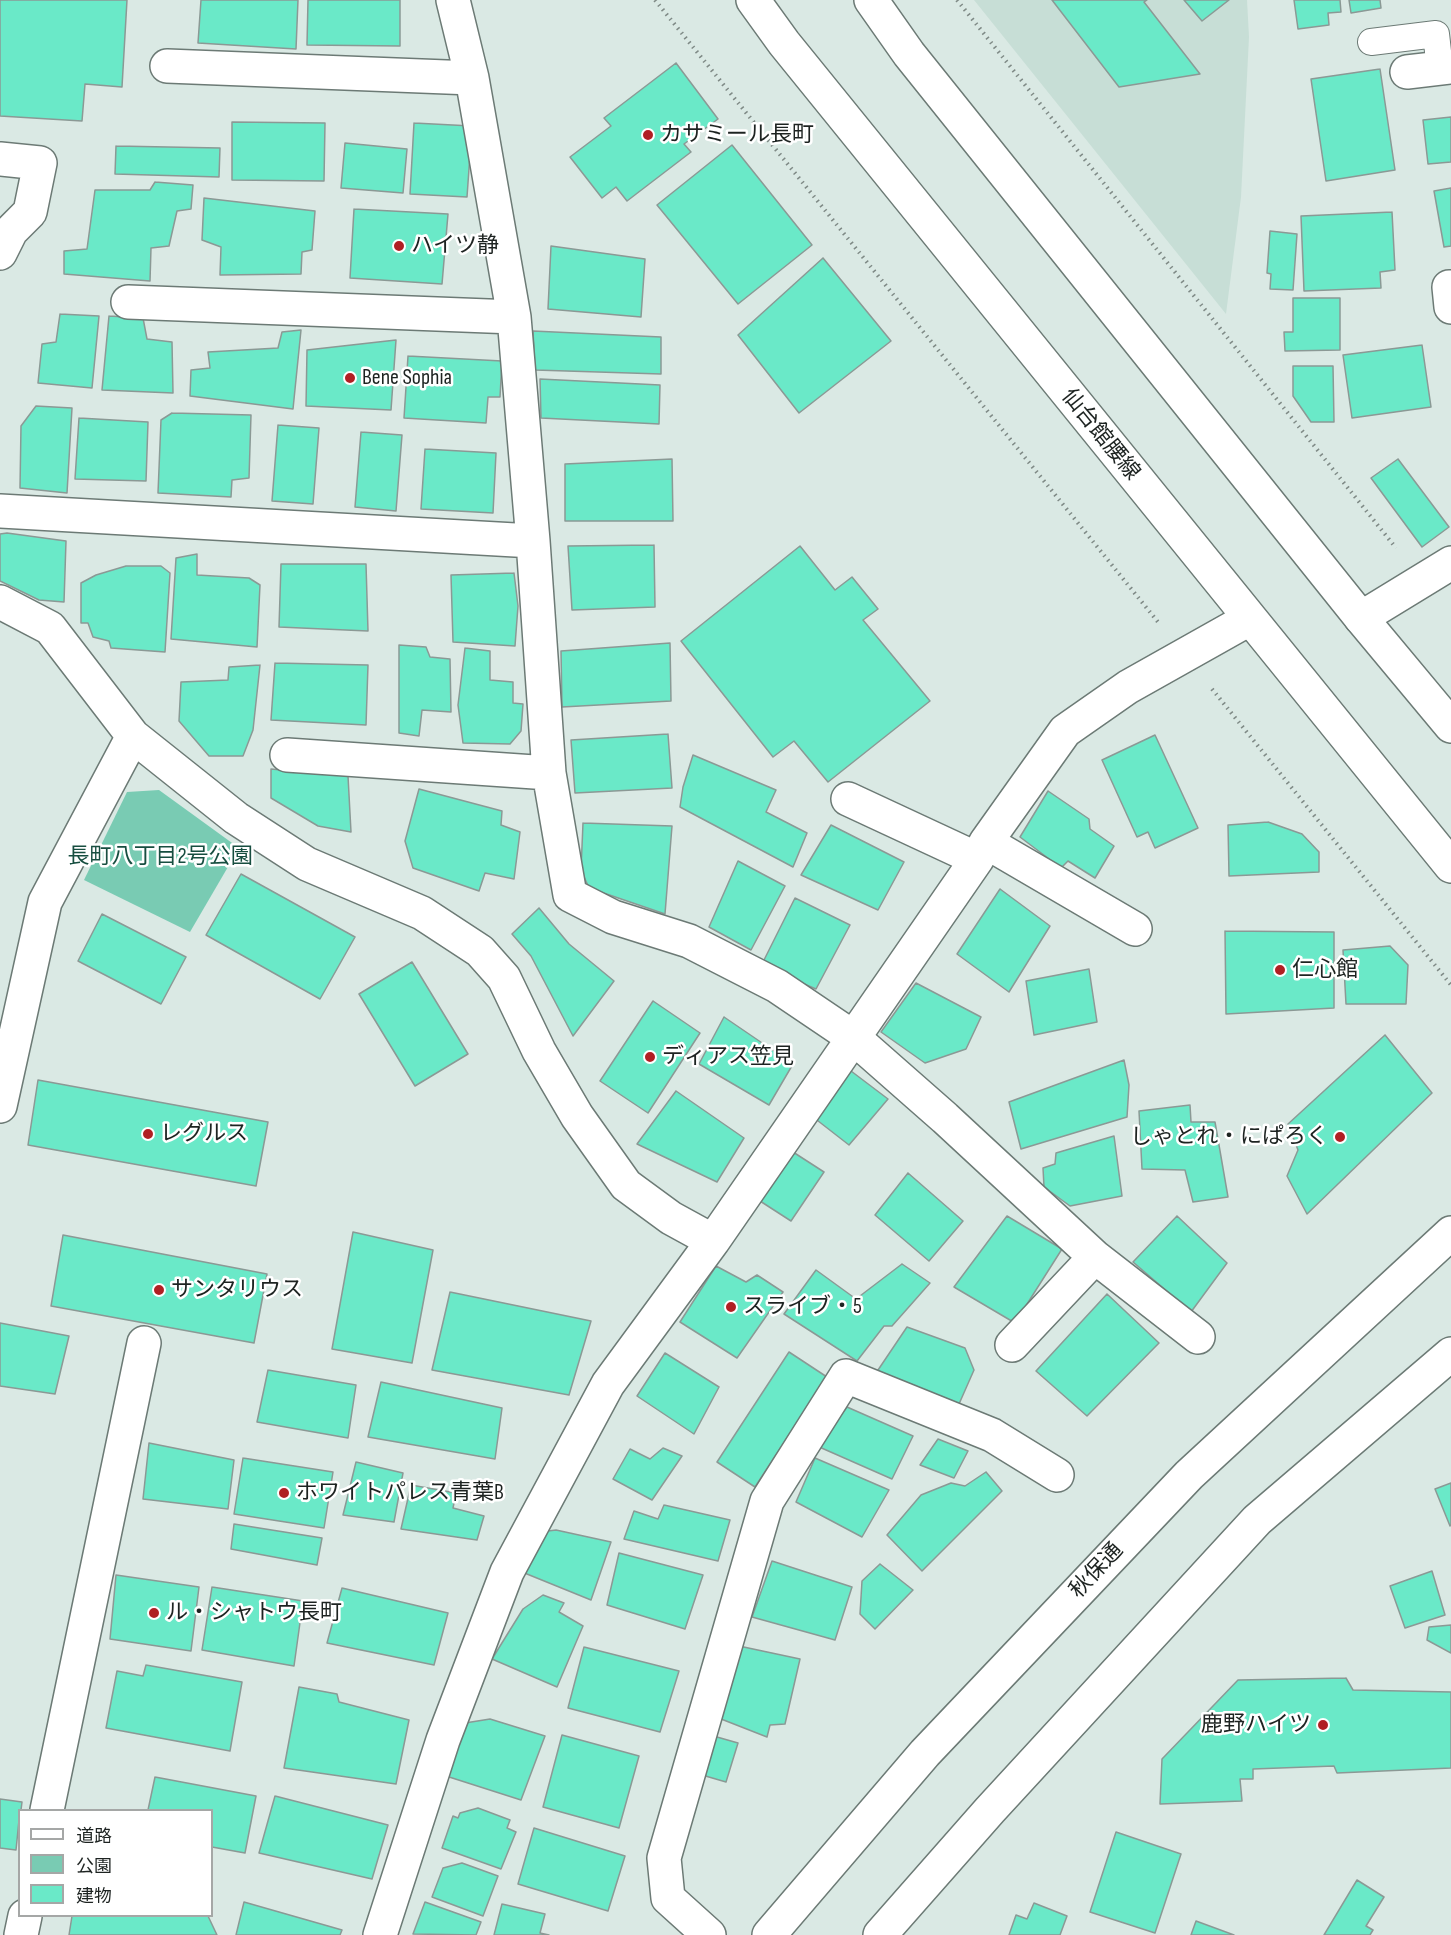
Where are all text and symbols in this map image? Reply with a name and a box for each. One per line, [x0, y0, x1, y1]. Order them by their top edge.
place label: カサミール長町 [660, 122, 814, 148]
marker: カサミール長町 [641, 128, 655, 142]
place label: ハイツ静 [411, 233, 499, 259]
marker: ハイツ静 [392, 239, 406, 253]
place label: Bene Sophia [362, 365, 452, 391]
marker: Bene Sophia [343, 371, 357, 385]
street label: 仙台館腰線 [1055, 384, 1145, 486]
park label: 長町八丁目2号公園 [67, 844, 253, 870]
place label: 仁心館 [1292, 957, 1358, 983]
marker: 仁心館 [1273, 963, 1287, 977]
place label: ディアス笠見 [662, 1044, 794, 1070]
marker: ディアス笠見 [643, 1050, 657, 1064]
place label: レグルス [160, 1121, 248, 1147]
place label: しゃとれ・にぱろく [1130, 1124, 1328, 1150]
marker: レグルス [141, 1127, 155, 1141]
marker: しゃとれ・にぱろく [1333, 1130, 1347, 1144]
place label: サンタリウス [171, 1277, 303, 1303]
marker: サンタリウス [152, 1283, 166, 1297]
place label: スライブ・5 [743, 1294, 862, 1320]
marker: スライブ・5 [724, 1300, 738, 1314]
place label: ホワイトパレス青葉B [296, 1480, 504, 1506]
marker: ホワイトパレス青葉B [277, 1486, 291, 1500]
street label: 秋保通 [1065, 1538, 1129, 1604]
place label: ル・シャトウ長町 [166, 1600, 342, 1626]
marker: ル・シャトウ長町 [147, 1606, 161, 1620]
place label: 鹿野ハイツ [1201, 1712, 1311, 1738]
marker: 鹿野ハイツ [1316, 1718, 1330, 1732]
legend [18, 1809, 213, 1917]
text: 道路 [76, 1826, 112, 1847]
text: 公園 [76, 1856, 112, 1877]
text: 建物 [76, 1886, 112, 1907]

